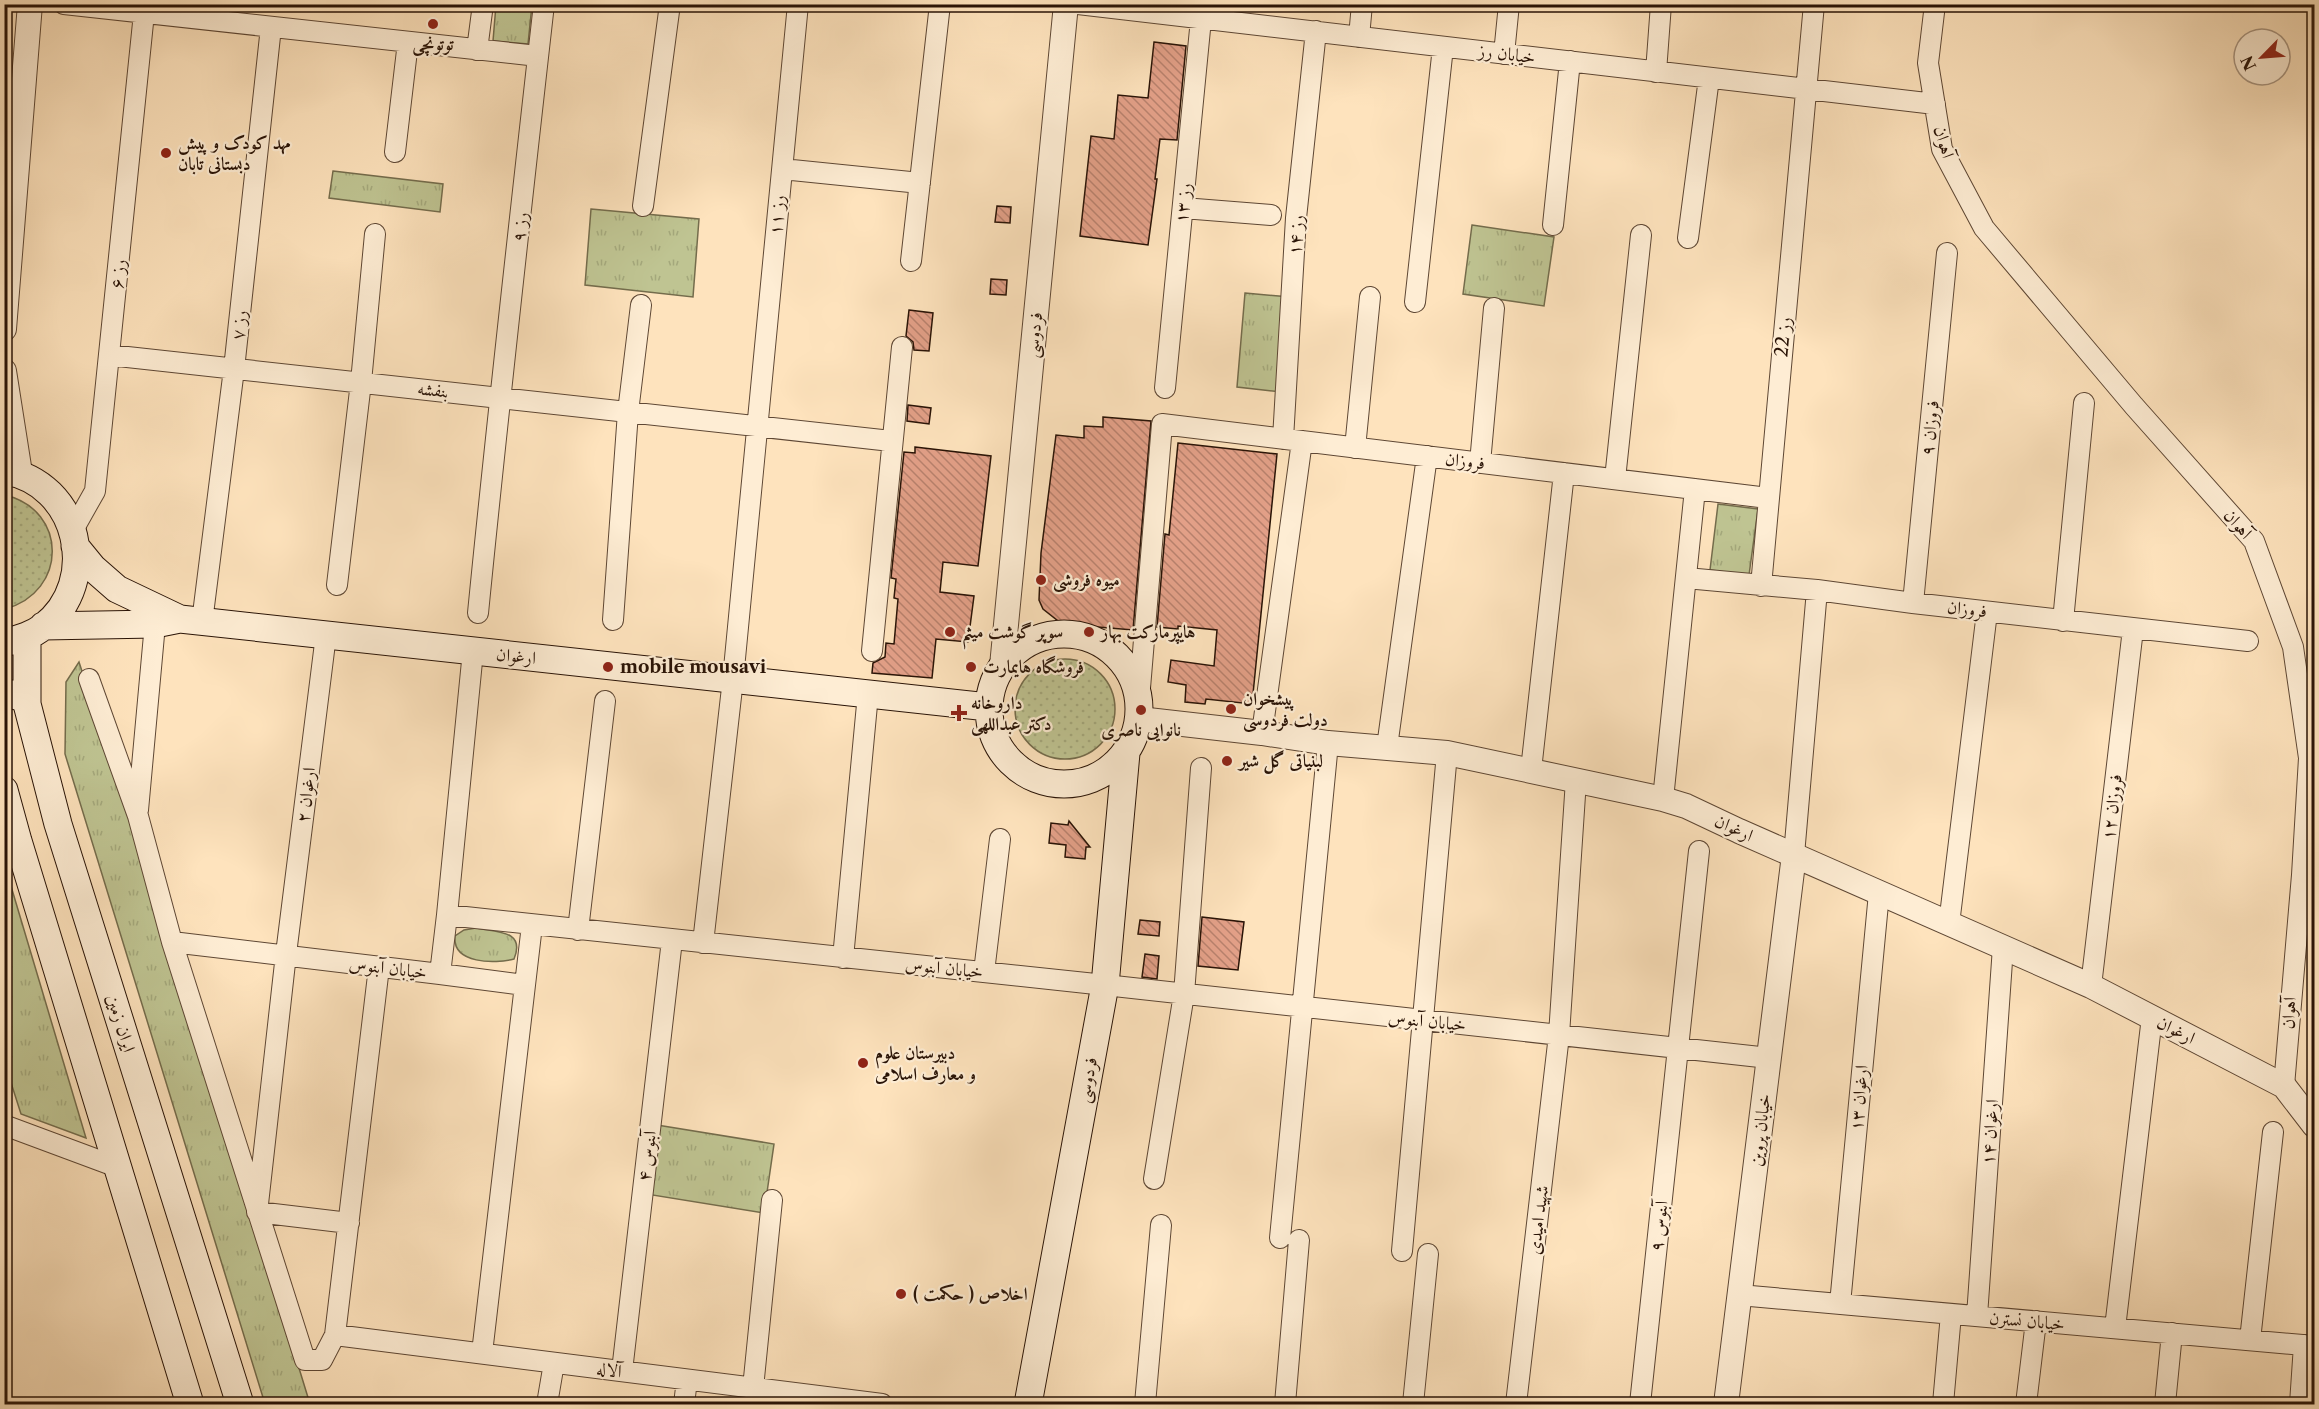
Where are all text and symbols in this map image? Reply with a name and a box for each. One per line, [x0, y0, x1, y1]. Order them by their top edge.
marker: توتونچی [426, 17, 440, 31]
north arrow [2232, 27, 2292, 87]
place label: توتونچی [412, 33, 454, 57]
street label: خیابان رز [1475, 39, 1537, 68]
text: N [2236, 53, 2260, 74]
street label: آهوان [1929, 123, 1960, 163]
place label: مهد کودک و پیش دبستانی تابان [178, 132, 291, 175]
marker: مهد کودک و پیش دبستانی تابان [159, 146, 173, 160]
street label: رز ۱۳ [1170, 182, 1196, 224]
street label: رز ۱۱ [764, 194, 790, 236]
street label: رز ۹ [507, 211, 533, 243]
street label: رز ۱۴ [1284, 214, 1308, 256]
street label: رز ۶ [106, 258, 130, 290]
street label: رز ۷ [227, 309, 251, 341]
street label: فردوسی [1021, 311, 1049, 359]
street label: رز 22 [1770, 316, 1796, 358]
street label: بنفشه [416, 377, 450, 403]
street label: فروزان ۹ [1916, 399, 1945, 457]
street label: فروزان [1444, 448, 1486, 475]
street label: آهوان [2219, 505, 2258, 545]
place label: میوه فروشی [1053, 569, 1120, 593]
marker: میوه فروشی [1034, 573, 1048, 587]
street label: فروزان [1946, 596, 1988, 623]
place label: سوپر گوشت میثم [962, 621, 1063, 650]
place label: هایپرمارکت بهار [1099, 621, 1195, 645]
marker: سوپر گوشت میثم [943, 625, 957, 639]
marker: هایپرمارکت بهار [1082, 625, 1096, 639]
street label: ارغوان [495, 643, 537, 669]
place label: فروشگاه هایمارت [983, 655, 1084, 679]
place label: mobile mousavi [620, 656, 767, 678]
marker: mobile mousavi [601, 660, 615, 674]
marker: فروشگاه هایمارت [964, 660, 978, 674]
place label: پیشخوان دولت فردوسی [1243, 688, 1328, 733]
place label: داروخانه دکتر عبداللهی [971, 692, 1052, 736]
marker: پیشخوان دولت فردوسی [1224, 702, 1238, 716]
marker: نانوایی ناصری [1134, 703, 1148, 717]
marker: داروخانه دکتر عبداللهی [952, 706, 966, 720]
place label: نانوایی ناصری [1101, 719, 1181, 742]
place label: لبنیاتی گل شیر [1237, 750, 1323, 774]
marker: لبنیاتی گل شیر [1220, 754, 1234, 768]
street label: ارغوان ۲ [292, 766, 320, 824]
street label: فروزان ۱۲ [2097, 773, 2128, 841]
street label: ارغوان [1711, 810, 1757, 846]
street label: خیابان آبنوس [348, 952, 428, 984]
street label: خیابان آبنوس [904, 953, 984, 983]
street label: ایران زمین [102, 991, 140, 1055]
street label: آهوان [2277, 994, 2301, 1030]
street label: خیابان آبنوس [1387, 1006, 1467, 1036]
street label: ارغوان [2153, 1011, 2199, 1049]
place label: دبیرستان علوم و معارف اسلامی [874, 1042, 976, 1085]
street label: فردوسی [1072, 1055, 1104, 1105]
marker: دبیرستان علوم و معارف اسلامی [856, 1056, 870, 1070]
street label: ارغوان ۱۳ [1845, 1064, 1873, 1132]
street label: خیابان پروین [1745, 1092, 1775, 1168]
street label: ارغوان ۱۴ [1977, 1098, 2003, 1166]
street label: آبنوس ۴ [633, 1127, 661, 1183]
street label: شهید امیدی [1523, 1184, 1554, 1256]
street label: آبنوس ۹ [1645, 1198, 1673, 1252]
place label: اخلاص ( حکمت ) [913, 1283, 1028, 1305]
marker: اخلاص ( حکمت ) [894, 1287, 908, 1301]
street label: خیابان نسترن [1988, 1307, 2066, 1335]
street label: آلاله [595, 1358, 625, 1383]

